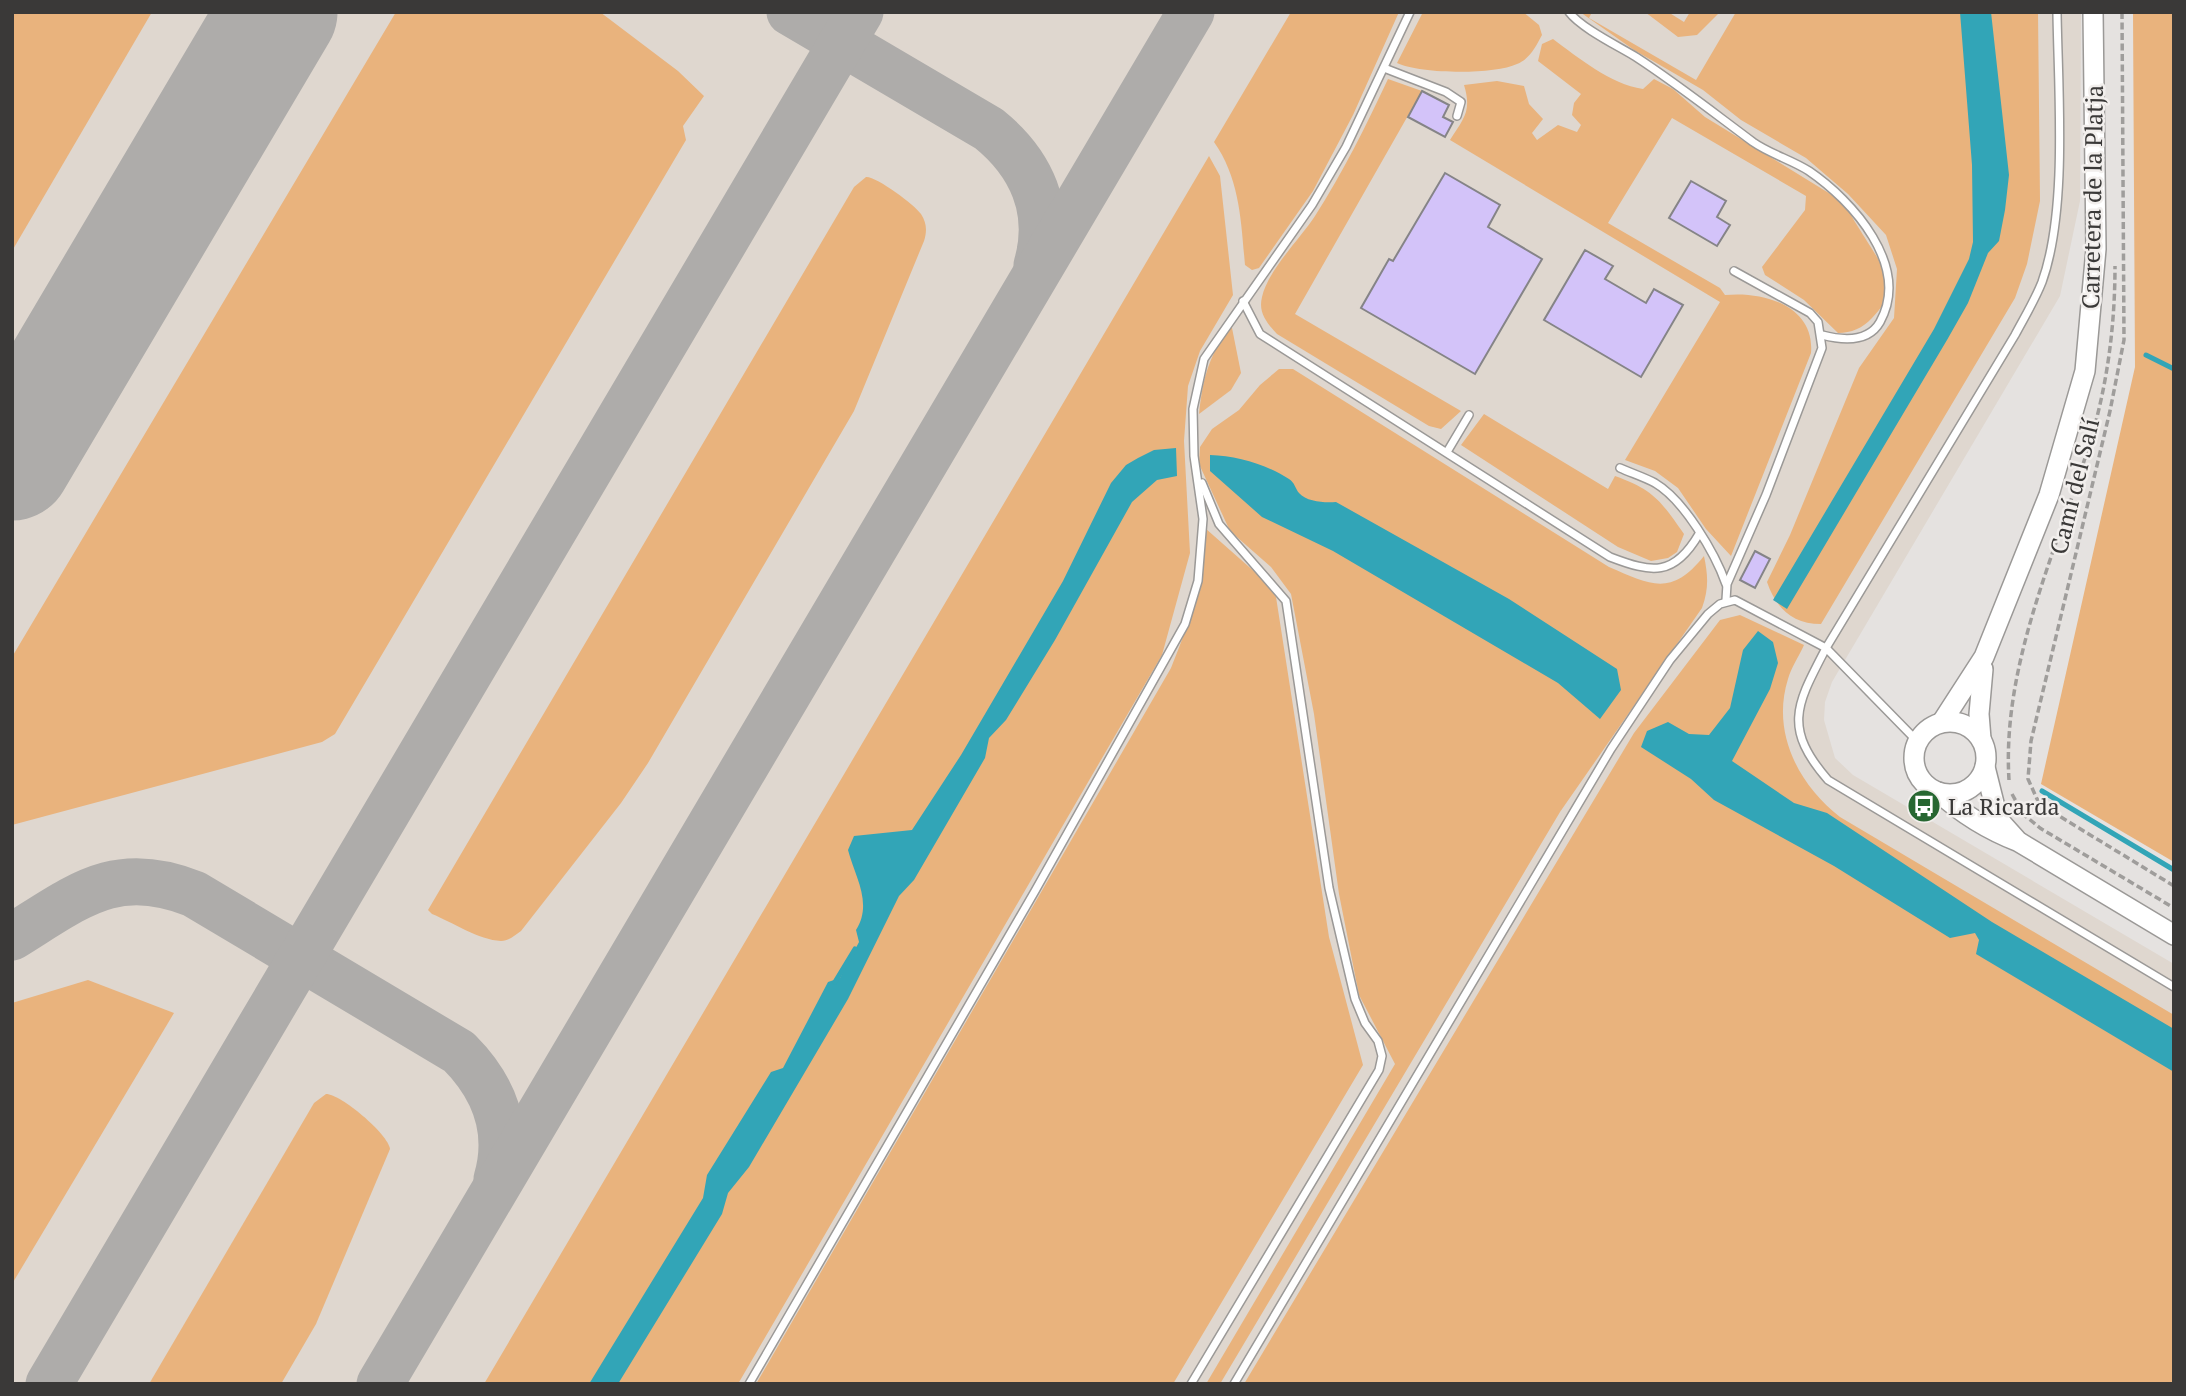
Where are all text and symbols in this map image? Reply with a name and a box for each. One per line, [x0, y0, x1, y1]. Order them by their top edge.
street label: Carretera de la Platja [2074, 85, 2110, 309]
street label: Camí del Salí [2042, 415, 2106, 557]
bus stop icon: La Ricarda [1905, 787, 1943, 825]
place label: La Ricarda [1948, 790, 2060, 822]

